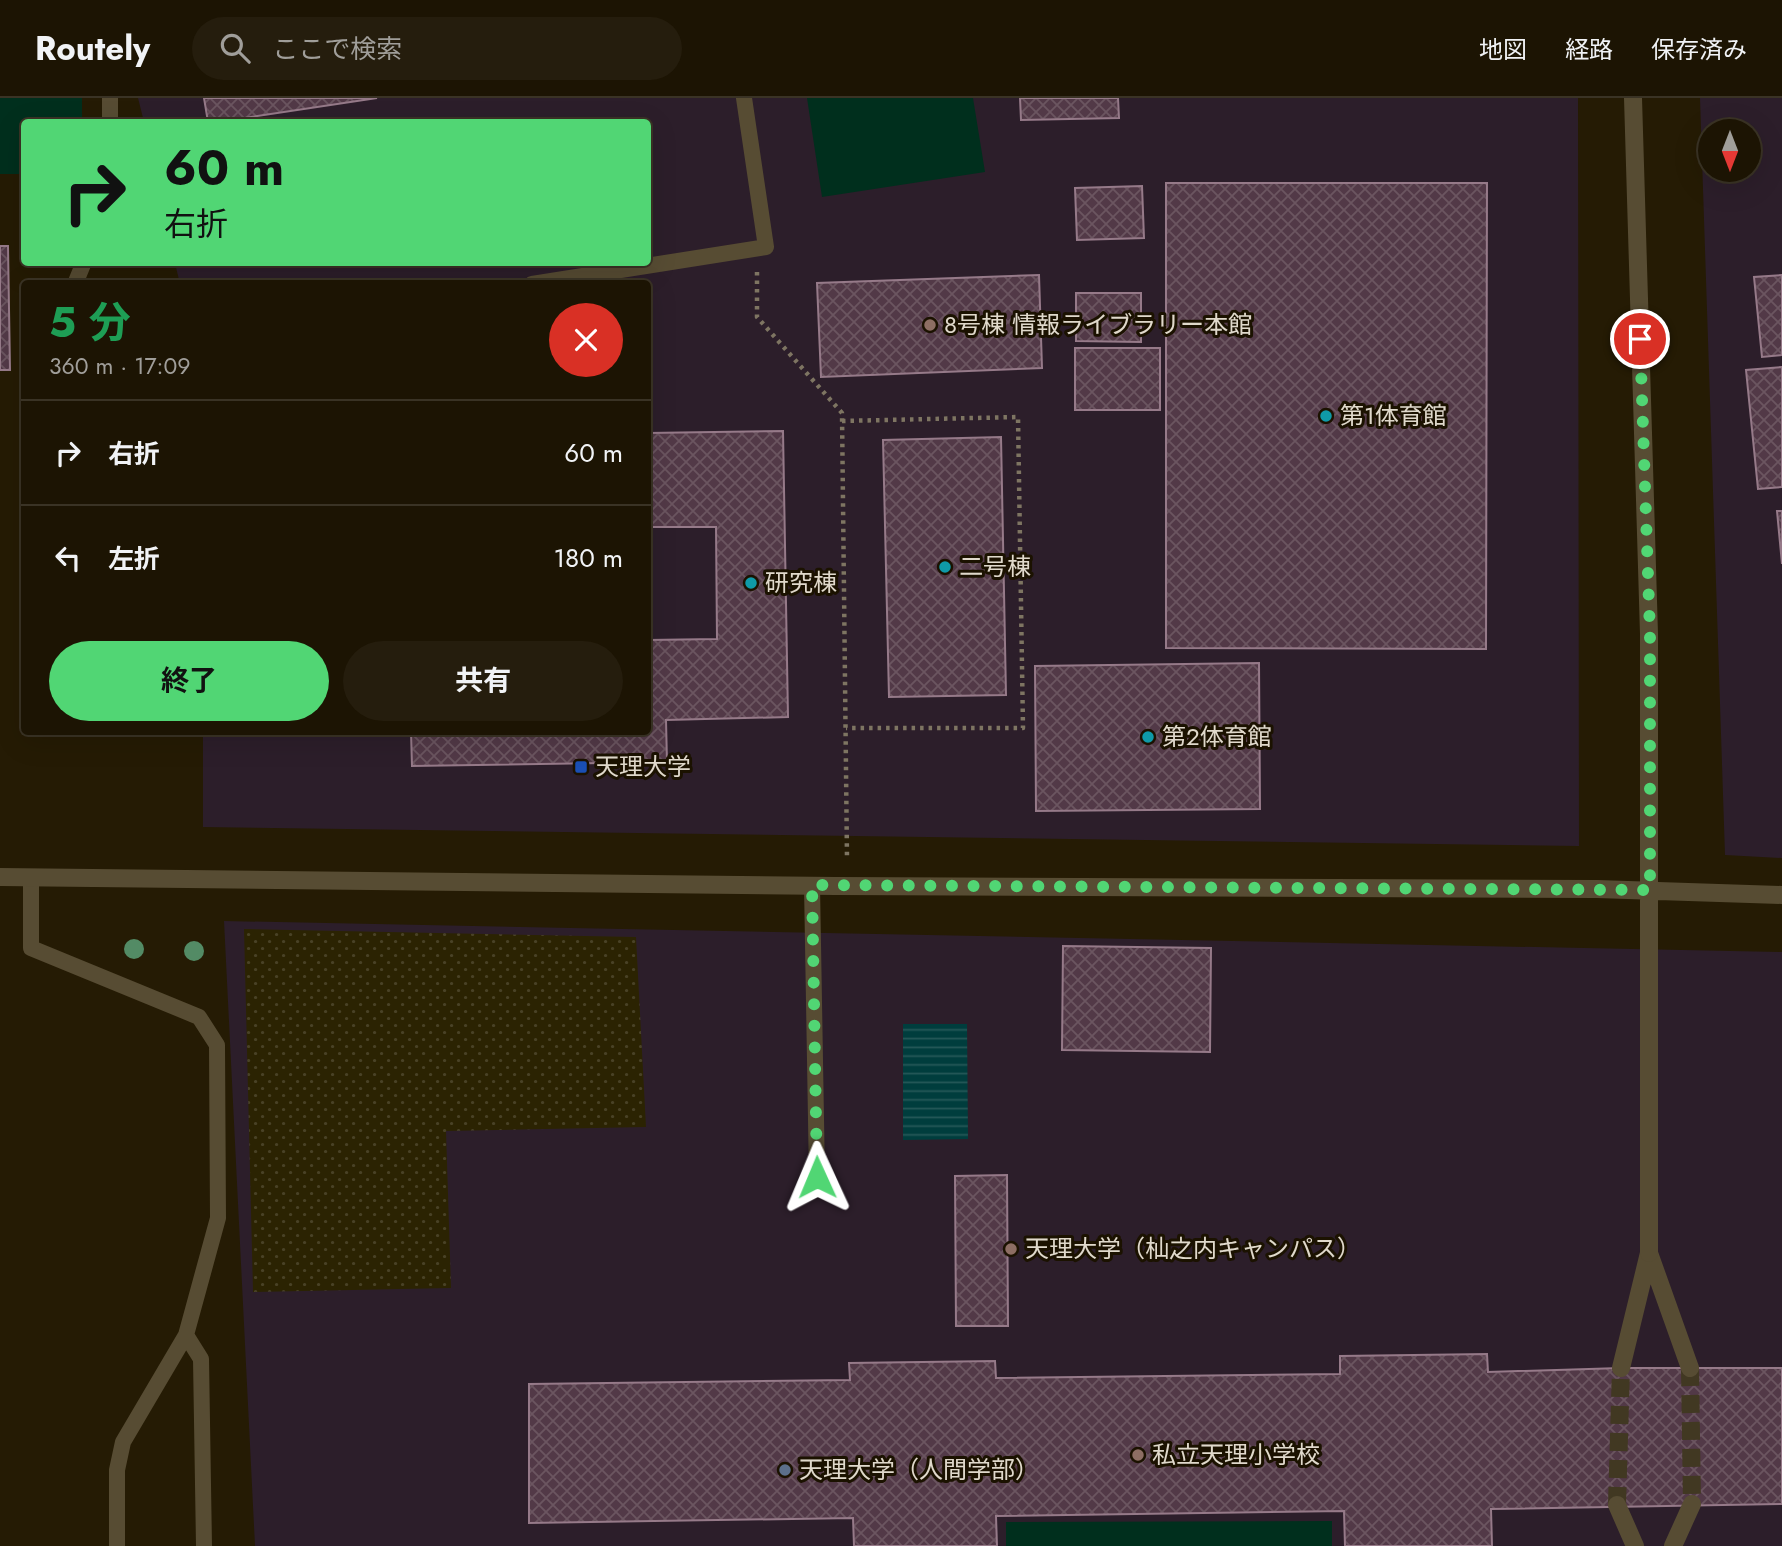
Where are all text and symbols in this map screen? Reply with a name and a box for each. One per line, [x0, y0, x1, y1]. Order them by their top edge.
search box [192, 17, 682, 80]
text: Routely [35, 25, 150, 72]
icon: search [216, 29, 254, 67]
text: ここで検索 [272, 30, 402, 68]
text: 地図 [1479, 32, 1527, 67]
text: 経路 [1565, 32, 1613, 67]
text: 保存済み [1651, 32, 1747, 67]
north arrow [1698, 119, 1760, 182]
map controls [1698, 119, 1761, 182]
text: 60 m [164, 133, 284, 203]
icon: right [49, 147, 140, 238]
text: 右折 [164, 201, 228, 247]
text: 5 分 [49, 292, 131, 353]
button: close [549, 303, 623, 377]
place label: 8号棟 情報ライブラリー本館 [944, 307, 1252, 342]
pin [1610, 309, 1670, 369]
marker: 8号棟 情報ライブラリー本館 [922, 317, 938, 333]
icon: arrive [1621, 320, 1659, 358]
text: 360 m · 17:09 [49, 349, 191, 383]
place label: 第1体育館 [1340, 398, 1447, 433]
marker: 第1体育館 [1318, 408, 1334, 424]
icon: right [49, 434, 87, 472]
text: 60 m [564, 434, 623, 472]
text: 右折 [108, 435, 160, 473]
icon: left [49, 539, 87, 577]
text: 180 m [553, 539, 623, 577]
text: 左折 [108, 540, 160, 578]
place label: 二号棟 [959, 549, 1031, 584]
marker: 二号棟 [937, 559, 953, 575]
place label: 研究棟 [765, 565, 837, 600]
marker: 研究棟 [743, 575, 759, 591]
button: 終了 [49, 641, 329, 721]
button: 共有 [343, 641, 623, 721]
place label: 第2体育館 [1162, 719, 1272, 754]
marker: 第2体育館 [1140, 729, 1156, 745]
place label: 天理大学 [595, 749, 691, 784]
marker: 天理大学 [573, 759, 589, 775]
position arrow [780, 1140, 854, 1214]
place label: 天理大学（杣之内キャンパス） [1025, 1231, 1361, 1266]
marker: 天理大学（杣之内キャンパス） [1003, 1241, 1019, 1257]
place label: 私立天理小学校 [1152, 1437, 1320, 1472]
marker: 私立天理小学校 [1130, 1447, 1146, 1463]
place label: 天理大学（人間学部） [799, 1452, 1039, 1487]
marker: 天理大学（人間学部） [777, 1462, 793, 1478]

